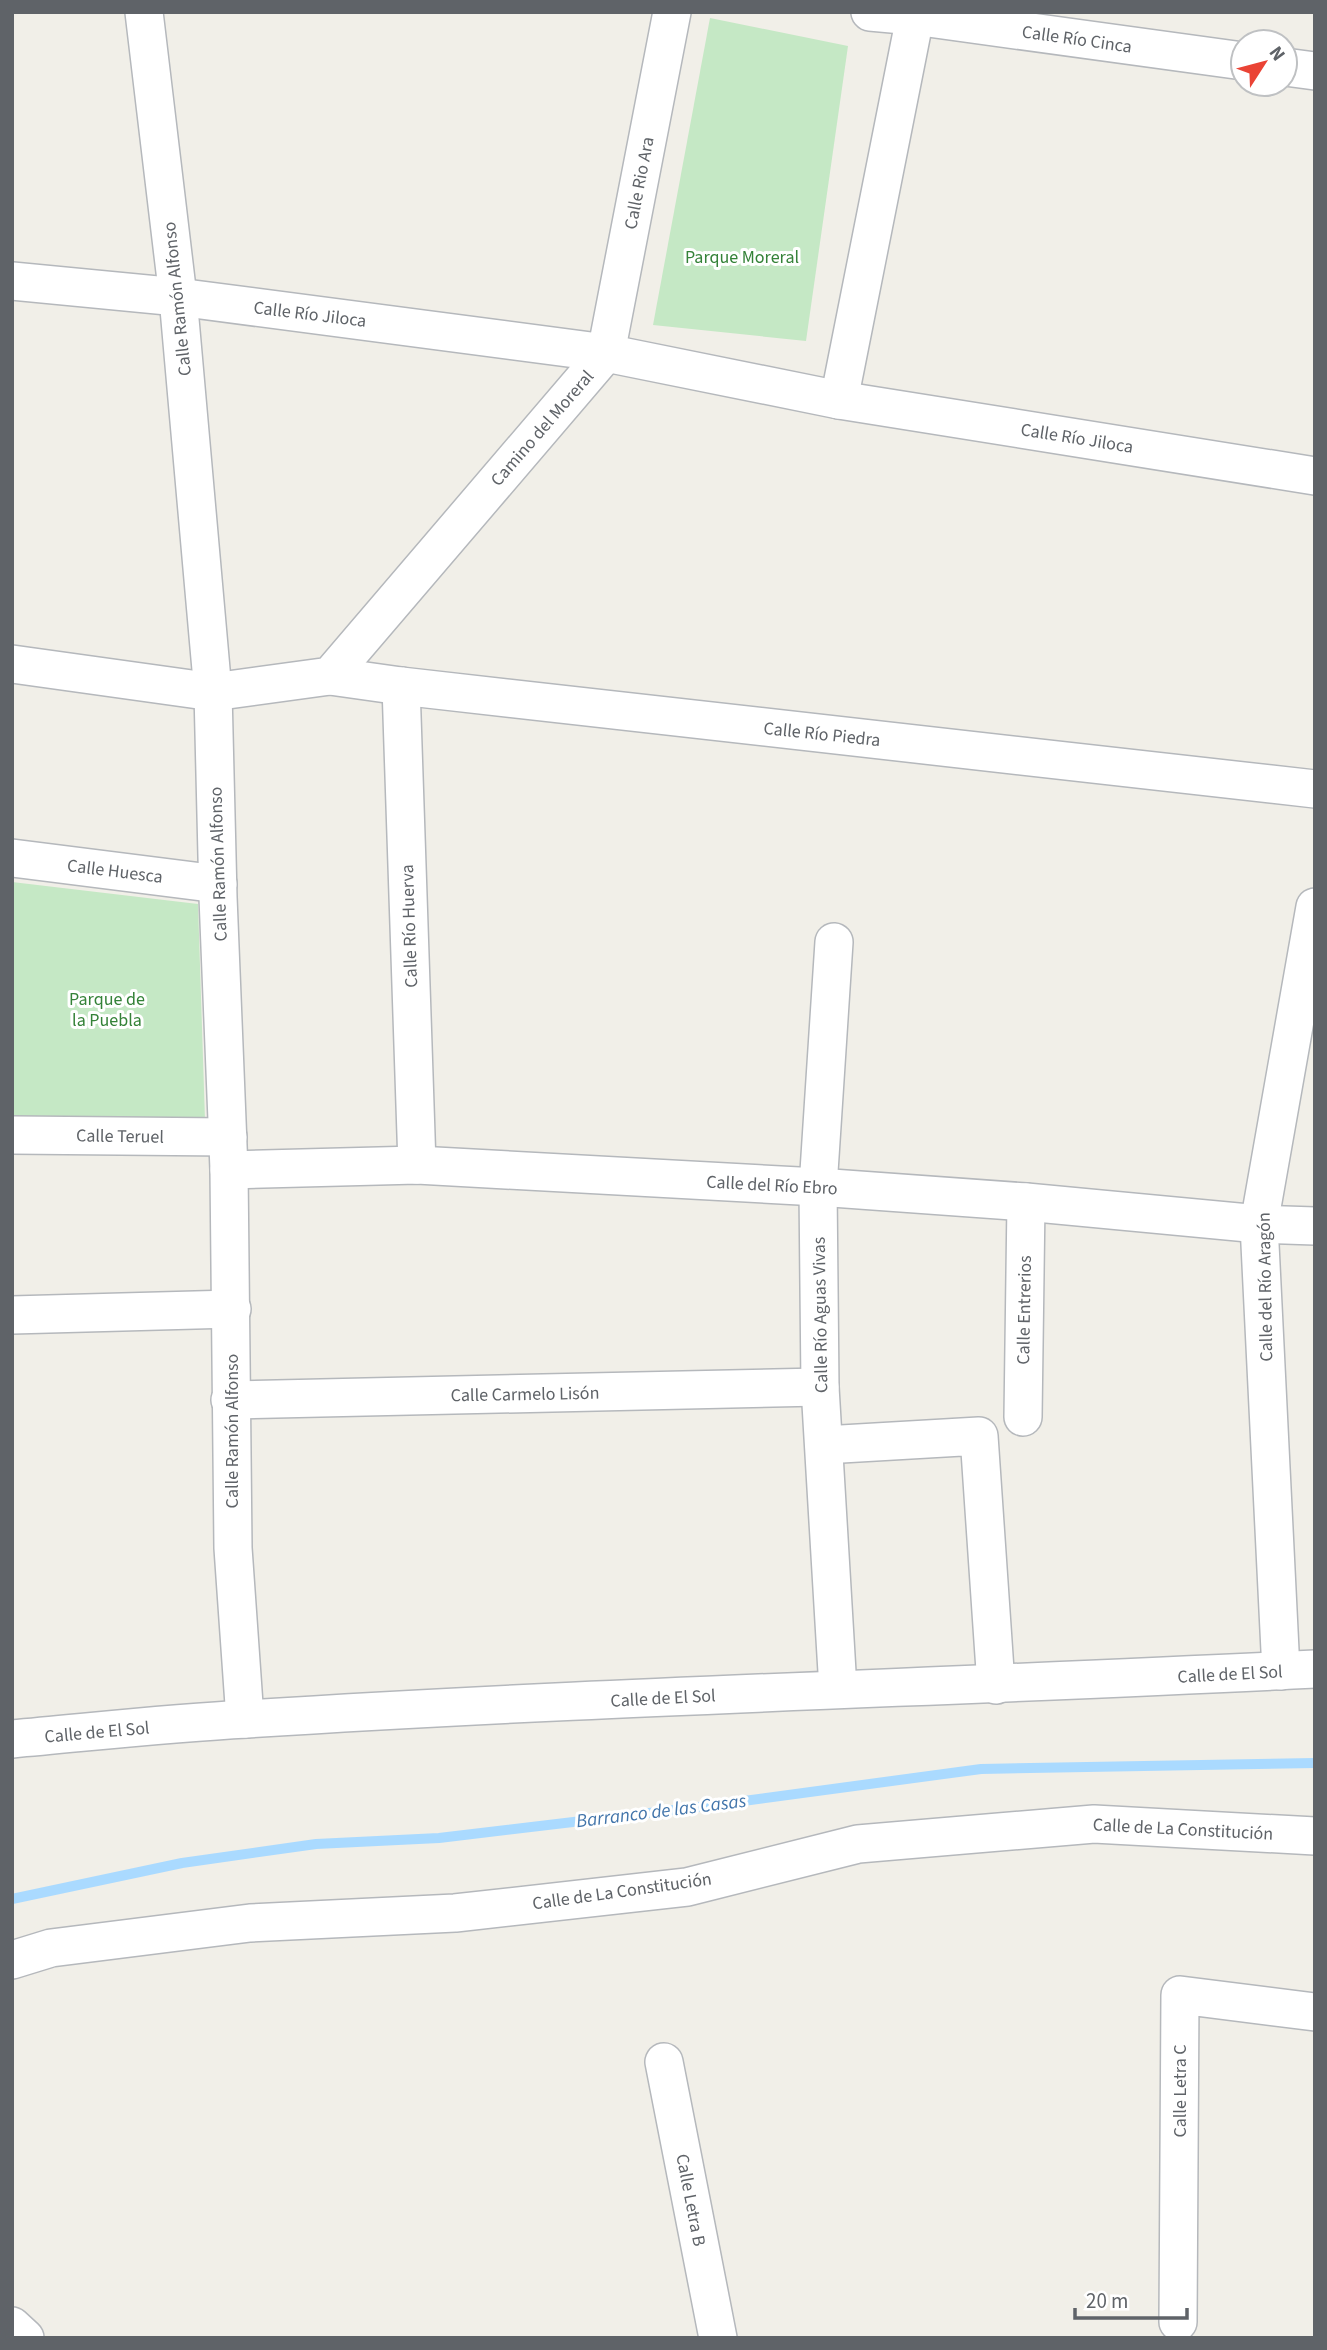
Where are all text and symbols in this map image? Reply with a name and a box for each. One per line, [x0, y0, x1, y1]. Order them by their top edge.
street label: Calle Río Cinca [1020, 19, 1134, 60]
north arrow [1229, 28, 1299, 98]
text: N [1262, 41, 1291, 67]
street label: Calle Rio Ara [618, 135, 661, 231]
street label: Calle Ramón Alfonso [157, 221, 198, 377]
park label: Parque Moreral [685, 245, 799, 270]
street label: Calle Río Jiloca [252, 295, 368, 334]
street label: Camino del Moreral [485, 365, 600, 492]
street label: Calle Río Jiloca [1019, 417, 1135, 460]
street label: Calle Río Piedra [762, 716, 882, 753]
street label: Calle Ramón Alfonso [203, 786, 234, 942]
street label: Calle Huesca [66, 853, 164, 890]
street label: Calle Río Huerva [395, 864, 424, 988]
park label: Parque de la Puebla [69, 987, 145, 1033]
street label: Calle Teruel [76, 1123, 164, 1150]
street label: Calle del Río Ebro [706, 1170, 838, 1201]
street label: Calle del Río Aragón [1252, 1212, 1279, 1362]
street label: Calle Río Aguas Vivas [807, 1237, 834, 1393]
street label: Calle Entrerios [1011, 1255, 1038, 1365]
street label: Calle Ramón Alfonso [220, 1354, 245, 1508]
street label: Calle Carmelo Lisón [450, 1381, 600, 1408]
street label: Calle de El Sol [1177, 1659, 1283, 1690]
street label: Calle de El Sol [610, 1683, 716, 1714]
street label: Calle de El Sol [44, 1715, 151, 1750]
water label: Barranco de las Casas [575, 1788, 748, 1835]
street label: Calle de La Constitución [1092, 1812, 1274, 1847]
street label: Calle de La Constitución [531, 1867, 713, 1916]
street label: Calle Letra C [1168, 2044, 1193, 2138]
street label: Calle Letra B [669, 2152, 712, 2248]
scale bar [1075, 2276, 1187, 2320]
text: 20 m [1086, 2286, 1128, 2316]

